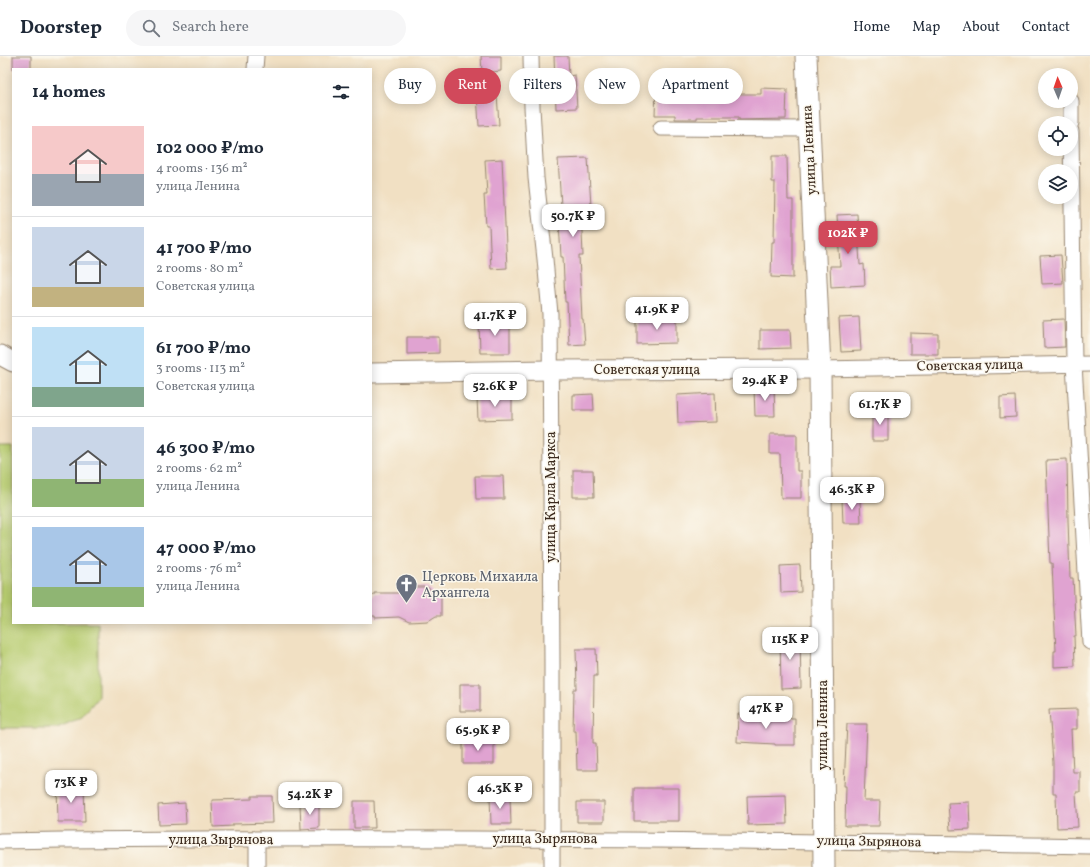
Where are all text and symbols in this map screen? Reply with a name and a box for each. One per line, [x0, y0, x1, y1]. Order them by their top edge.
search box [126, 10, 406, 46]
text: Doorstep [20, 15, 102, 41]
icon: search [140, 17, 162, 39]
text: Search here [172, 17, 249, 38]
text: Home [853, 18, 890, 37]
text: Map [912, 18, 940, 37]
text: About [962, 18, 1000, 37]
text: Contact [1022, 18, 1070, 37]
chip: Buy [384, 68, 436, 104]
chip: Rent [444, 68, 501, 104]
chip: Filters [509, 68, 576, 104]
chip: New [584, 68, 640, 104]
chip: Apartment [648, 68, 743, 104]
north arrow [1038, 68, 1078, 108]
map controls [1038, 68, 1078, 204]
text: 14 homes [32, 81, 106, 104]
icon: filters [330, 81, 352, 103]
street label: улица Ленина [798, 104, 822, 196]
button: locate [1038, 116, 1078, 156]
text: 102 000 ₽/mo [156, 137, 264, 160]
icon: home [64, 142, 112, 190]
text: 4 rooms · 136 m² [156, 160, 248, 178]
button: layers [1038, 164, 1078, 204]
text: улица Ленина [156, 178, 240, 196]
pin: 50.7K ₽ [536, 204, 610, 238]
text: 50.7K ₽ [551, 208, 595, 226]
pin: 102K ₽ [815, 221, 881, 255]
text: 102K ₽ [828, 225, 868, 243]
text: 41 700 ₽/mo [156, 237, 252, 260]
icon: home [64, 243, 112, 291]
text: 2 rooms · 80 m² [156, 260, 243, 278]
text: Советская улица [156, 278, 255, 296]
pin: 41.9K ₽ [620, 297, 694, 331]
text: 41.9K ₽ [635, 301, 679, 319]
pin: 41.7K ₽ [458, 303, 532, 337]
text: 41.7K ₽ [473, 307, 517, 325]
text: 61 700 ₽/mo [156, 337, 251, 360]
icon: home [64, 343, 112, 391]
street label: Советская улица [917, 356, 1023, 376]
text: 3 rooms · 113 m² [156, 360, 245, 378]
street label: Советская улица [594, 361, 700, 380]
pin: 29.4K ₽ [728, 368, 802, 402]
text: 29.4K ₽ [742, 372, 788, 390]
pin: 52.6K ₽ [458, 374, 532, 408]
text: Советская улица [156, 378, 255, 396]
text: 52.6K ₽ [473, 378, 517, 396]
pin: 61.7K ₽ [843, 392, 917, 426]
text: 61.7K ₽ [859, 396, 901, 414]
street label: улица Карла Маркса [542, 431, 561, 563]
text: 46 300 ₽/mo [156, 437, 255, 460]
icon: home [64, 443, 112, 491]
text: 2 rooms · 62 m² [156, 460, 242, 478]
pin: 46.3K ₽ [815, 477, 889, 511]
text: улица Ленина [156, 478, 240, 496]
text: 46.3K ₽ [829, 481, 875, 499]
text: 47 000 ₽/mo [156, 537, 256, 560]
icon: home [64, 543, 112, 591]
text: 2 rooms · 76 m² [156, 560, 241, 578]
place label: Церковь Михаила Архангела [422, 568, 538, 603]
church icon: Церковь Михаила Архангела [393, 572, 419, 605]
text: улица Ленина [156, 578, 240, 596]
pin: 115K ₽ [757, 627, 823, 661]
text: 115K ₽ [771, 631, 809, 649]
street label: улица Ленина [814, 680, 833, 770]
pin: 47K ₽ [738, 696, 794, 730]
text: 47K ₽ [749, 700, 783, 718]
pin: 65.9K ₽ [441, 718, 515, 752]
text: 65.9K ₽ [455, 722, 501, 740]
pin: 73K ₽ [43, 770, 99, 804]
text: 73K ₽ [54, 774, 88, 792]
pin: 46.3K ₽ [463, 776, 537, 810]
text: 46.3K ₽ [477, 780, 523, 798]
pin: 54.2K ₽ [273, 782, 347, 816]
text: 54.2K ₽ [287, 786, 333, 804]
street label: улица Зырянова [493, 830, 597, 849]
street label: улица Зырянова [169, 831, 273, 850]
street label: улица Зырянова [816, 832, 922, 852]

